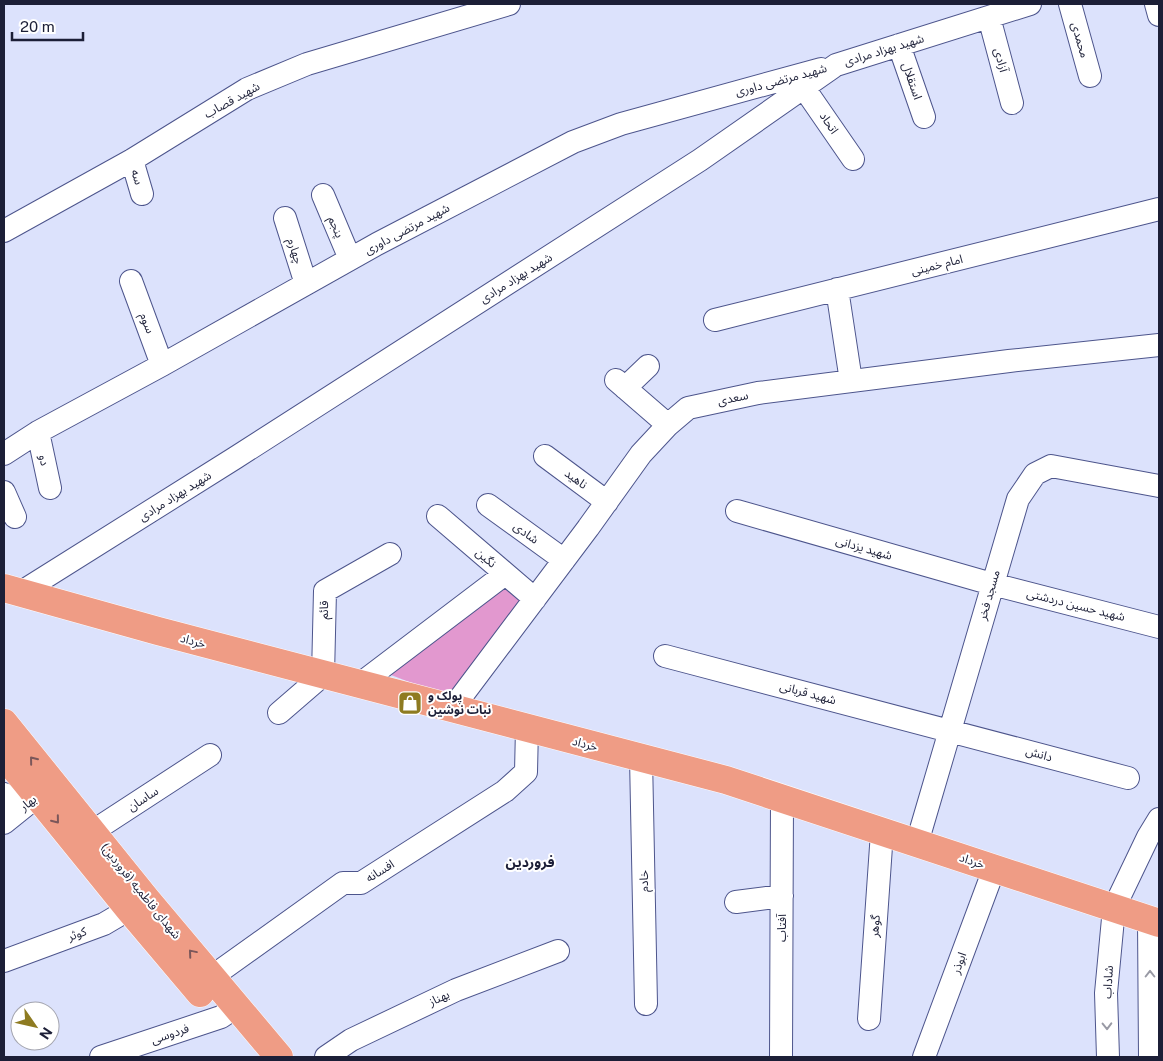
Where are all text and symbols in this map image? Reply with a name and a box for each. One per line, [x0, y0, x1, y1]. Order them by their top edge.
scale bar [12, 10, 84, 42]
text: 20 m [20, 18, 55, 35]
street label: محمدی [1068, 21, 1092, 59]
street label: شهید بهزاد مرادی [842, 31, 926, 69]
street label: آزادی [991, 46, 1011, 74]
street label: شهید مرتضی داوری [734, 61, 828, 99]
street label: استقلال [899, 61, 925, 101]
street label: شهید قصاب [202, 79, 262, 121]
street label: اتحاد [817, 109, 841, 137]
street label: سه [128, 168, 146, 186]
street label: شهید مرتضی داوری [362, 201, 452, 257]
street label: پنجم [323, 214, 347, 241]
street label: چهارم [282, 236, 306, 266]
street label: شهید بهزاد مرادی [477, 250, 555, 306]
street label: امام خمینی [910, 252, 965, 280]
street label: سوم [135, 311, 157, 336]
street label: سعدی [716, 388, 750, 408]
street label: دو [36, 453, 52, 467]
street label: ناهید [562, 466, 590, 492]
street label: شهید بهزاد مرادی [136, 468, 214, 524]
street label: شادی [511, 519, 541, 547]
street label: شهید یزدانی [834, 533, 894, 563]
street label: نگین [473, 545, 499, 571]
street label: مسجد فخر [975, 568, 1003, 623]
street label: شهید حسین دردشتی [1025, 586, 1127, 624]
street label: قائم [317, 600, 333, 620]
street label: خرداد [179, 631, 207, 651]
street label: شهید قربانی [778, 679, 838, 707]
place label: پولک و نبات نوشین [428, 689, 491, 717]
shop icon: پولک و نبات نوشین [397, 690, 423, 716]
street label: خرداد [571, 734, 599, 754]
street label: دانش [1024, 744, 1054, 764]
one-way arrow [30, 756, 39, 765]
street label: ساسان [125, 784, 161, 814]
street label: بهار [16, 792, 39, 814]
one-way arrow [51, 814, 59, 823]
street label: شهدای فاطمیه (فروردین) [98, 840, 184, 942]
street label: خرداد [958, 850, 986, 872]
district label: فروردین [505, 854, 555, 871]
street label: افسانه [363, 857, 397, 885]
street label: خادم [637, 870, 653, 892]
street label: آفتاب [775, 913, 789, 942]
street label: گوهر [867, 913, 883, 939]
street label: کوثر [65, 924, 89, 944]
one-way arrow [189, 950, 197, 959]
street label: ابوذر [948, 950, 969, 977]
street label: شاداب [1100, 965, 1116, 999]
one-way arrow [1145, 969, 1155, 977]
street label: بهناز [425, 987, 452, 1009]
north arrow [10, 1001, 60, 1051]
street label: فردوسی [149, 1021, 191, 1047]
one-way arrow [1102, 1022, 1112, 1030]
text: N [36, 1024, 55, 1042]

